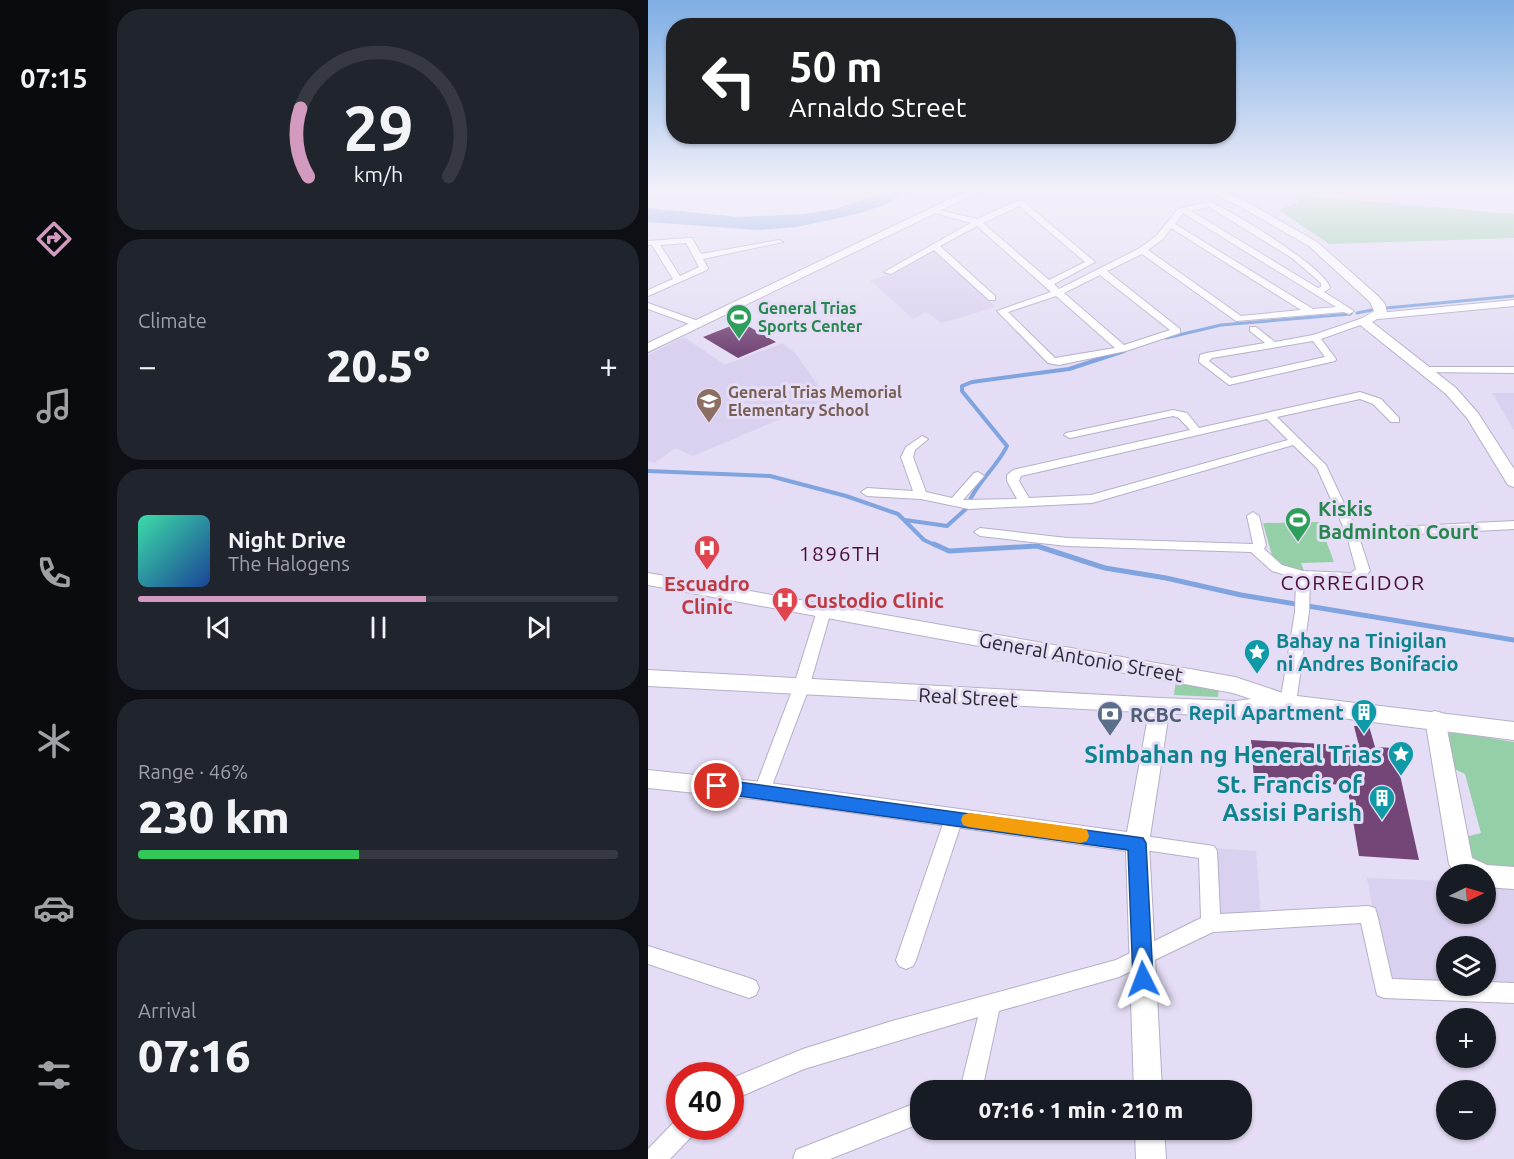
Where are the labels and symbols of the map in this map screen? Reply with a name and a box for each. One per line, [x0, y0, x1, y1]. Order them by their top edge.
place label: General Trias Sports Center [758, 299, 863, 335]
sports icon: General Trias Sports Center [724, 302, 754, 340]
place label: General Trias Memorial Elementary School [728, 383, 902, 419]
school or university icon: General Trias Memorial Elementary School [694, 386, 724, 424]
place label: Kiskis Badminton Court [1318, 497, 1479, 543]
sports icon: Kiskis Badminton Court [1283, 505, 1313, 543]
hospital icon: Escuadro Clinic [692, 533, 722, 571]
district label: 1896TH [799, 541, 881, 565]
district label: CORREGIDOR [1280, 570, 1426, 594]
place label: Escuadro Clinic [664, 572, 750, 618]
hospital icon: Custodio Clinic [770, 585, 800, 623]
place label: Custodio Clinic [804, 589, 944, 612]
street label: General Antonio Street [977, 628, 1185, 686]
place label: Bahay na Tinigilan ni Andres Bonifacio [1276, 629, 1458, 675]
place icon: Bahay na Tinigilan ni Andres Bonifacio [1242, 637, 1272, 675]
street label: Real Street [918, 683, 1018, 711]
building icon: Repil Apartment [1349, 697, 1379, 735]
bank icon: RCBC [1095, 699, 1125, 737]
place label: Repil Apartment [1189, 701, 1344, 724]
place label: RCBC [1130, 703, 1182, 726]
place icon: Simbahan ng Heneral Trias [1386, 739, 1416, 777]
place label: Simbahan ng Heneral Trias [1084, 741, 1382, 768]
pin [691, 760, 742, 811]
place label: St. Francis of Assisi Parish [1216, 771, 1363, 826]
building icon: St. Francis of Assisi Parish [1367, 783, 1397, 821]
north arrow [1436, 864, 1496, 924]
position arrow [1111, 947, 1175, 1011]
speed limit sign: 40 [666, 1062, 744, 1140]

